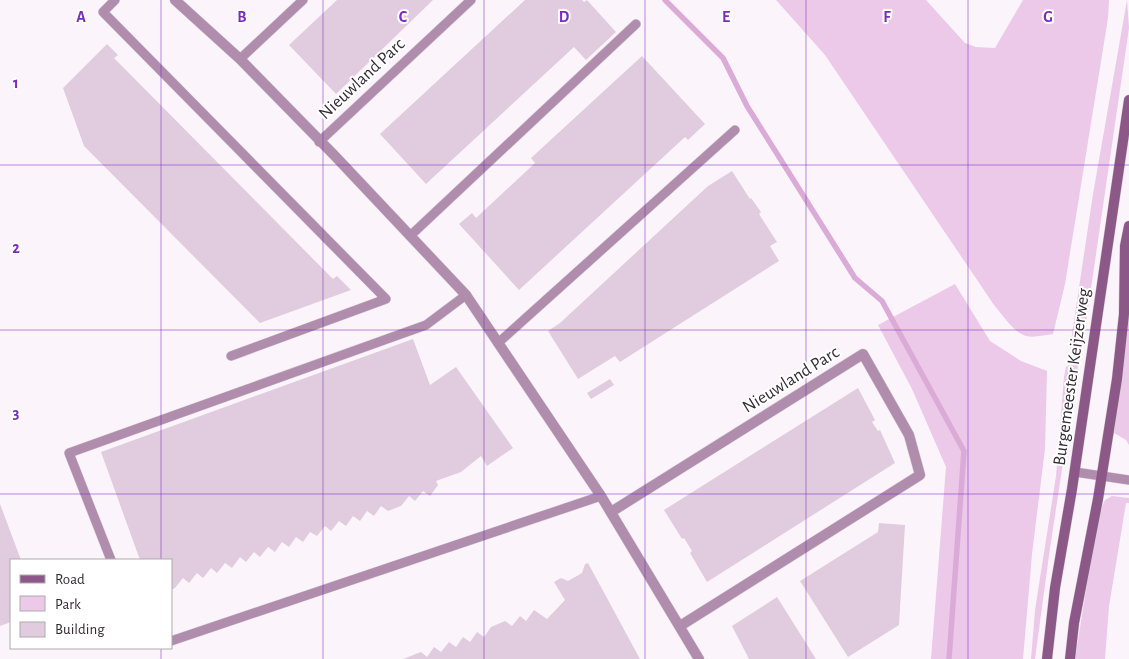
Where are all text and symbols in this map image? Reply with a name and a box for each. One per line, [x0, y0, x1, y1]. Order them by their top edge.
text: A [76, 9, 86, 25]
text: B [237, 9, 247, 25]
text: C [399, 9, 408, 25]
text: D [559, 9, 570, 25]
text: E [722, 9, 730, 25]
text: F [883, 9, 891, 25]
text: G [1043, 9, 1053, 25]
street label: Nieuwland Parc [316, 35, 408, 123]
text: 1 [13, 75, 19, 91]
text: 2 [12, 240, 20, 256]
street label: Burgemeester Keijzerweg [1051, 287, 1093, 467]
street label: Nieuwland Parc [740, 343, 842, 417]
text: 3 [13, 405, 20, 421]
legend [10, 559, 172, 649]
text: Road [55, 572, 85, 587]
text: Park [55, 597, 81, 612]
text: Building [55, 622, 105, 637]

